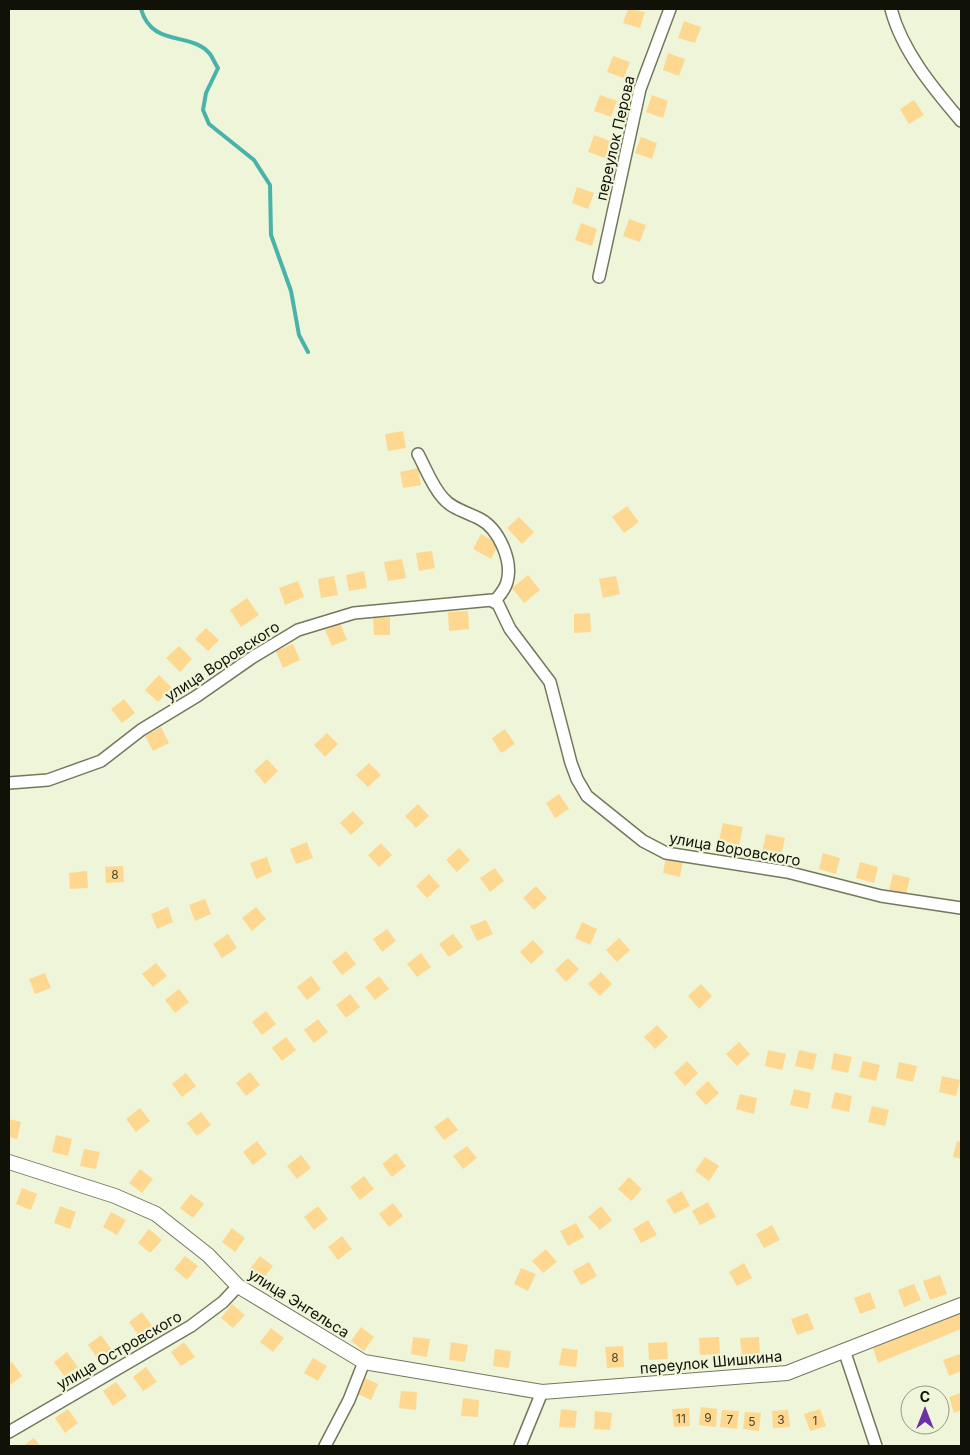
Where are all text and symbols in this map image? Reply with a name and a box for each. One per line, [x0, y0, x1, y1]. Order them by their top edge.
street label: переулок Перова [591, 74, 639, 202]
street label: улица Воровского [161, 617, 283, 705]
street label: улица Воровского [668, 828, 802, 870]
house number: 8 [111, 867, 119, 882]
street label: улица Энгельса [245, 1264, 353, 1342]
street label: улица Островского [53, 1306, 185, 1394]
street label: переулок Шишкина [639, 1346, 783, 1378]
house number: 8 [611, 1350, 619, 1365]
north arrow [900, 1385, 950, 1435]
text: С [920, 1388, 930, 1405]
house number: 9 [704, 1410, 712, 1425]
house number: 11 [676, 1411, 686, 1426]
house number: 7 [727, 1412, 734, 1427]
house number: 3 [777, 1412, 785, 1427]
house number: 1 [813, 1413, 817, 1428]
house number: 5 [748, 1414, 756, 1429]

